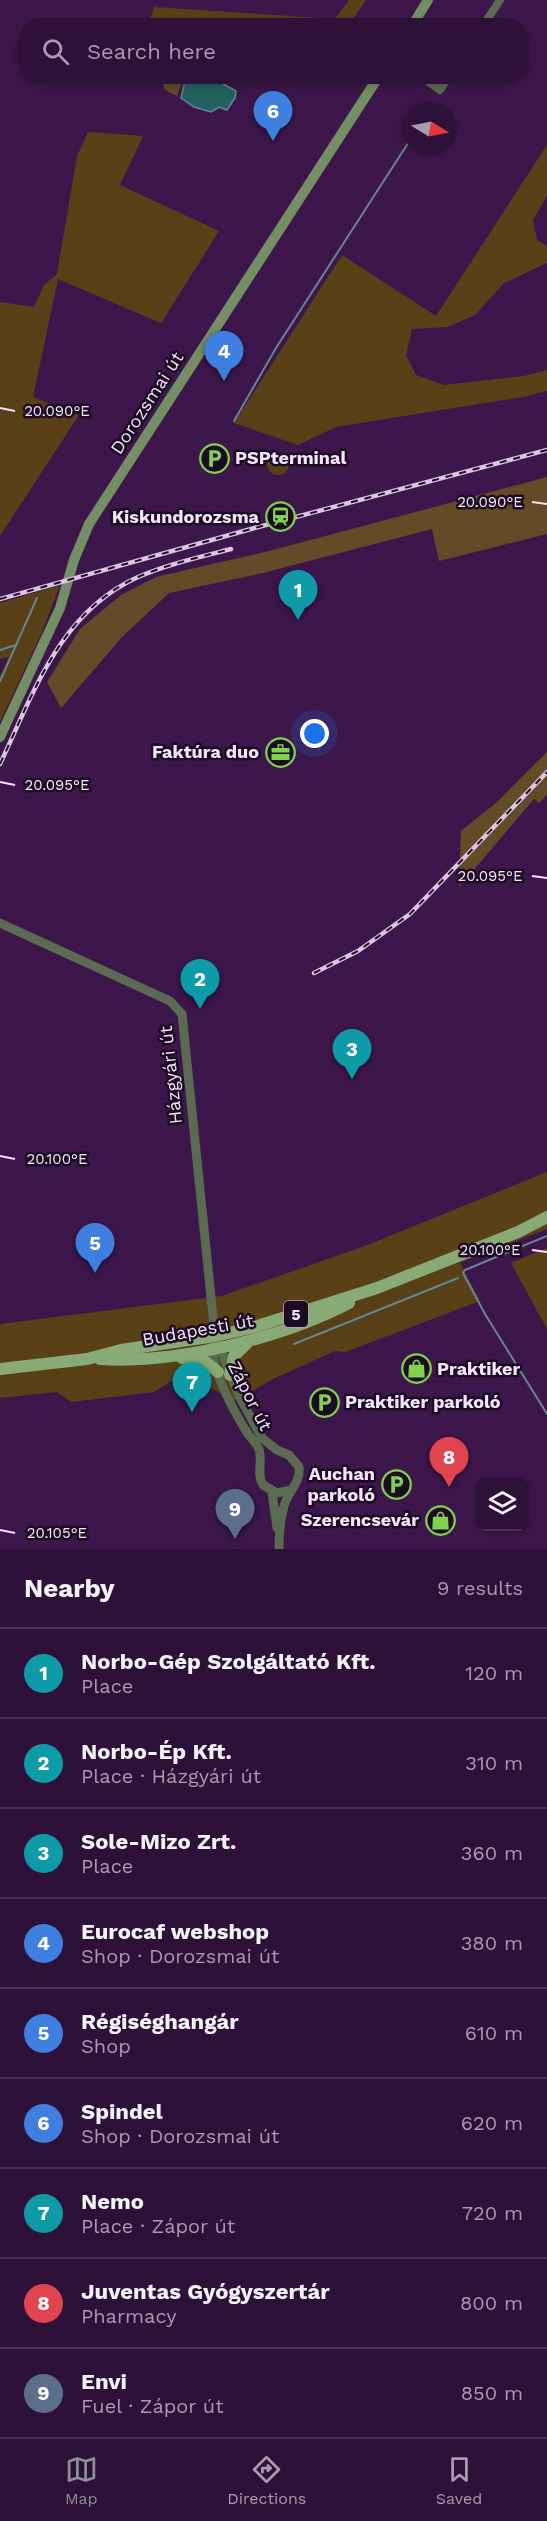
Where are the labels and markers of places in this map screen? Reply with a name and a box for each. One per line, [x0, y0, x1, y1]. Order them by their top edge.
pin: 6 [254, 92, 292, 141]
pin: 4 [204, 332, 244, 381]
parking icon: PSPterminal [198, 442, 230, 474]
place label: PSPterminal [235, 447, 346, 468]
station icon: Kiskundorozsma [264, 501, 296, 533]
place label: Kiskundorozsma [112, 506, 260, 527]
pin: 1 [278, 570, 318, 620]
office icon: Faktúra duo [264, 736, 296, 768]
place label: Faktúra duo [152, 741, 259, 762]
pin: 2 [180, 960, 220, 1009]
pin: 3 [332, 1030, 372, 1079]
pin: 5 [76, 1224, 115, 1273]
shop icon: Praktiker [400, 1353, 432, 1385]
place label: Praktiker [437, 1358, 521, 1379]
pin: 7 [172, 1362, 212, 1412]
parking icon: Praktiker parkoló [308, 1386, 340, 1418]
place label: Praktiker parkoló [345, 1391, 501, 1412]
pin: 8 [430, 1438, 468, 1487]
place label: Auchan parkoló [307, 1463, 375, 1505]
parking icon: Auchan parkoló [380, 1468, 412, 1500]
pin: 9 [216, 1490, 254, 1539]
shop icon: Szerencsevár [424, 1504, 456, 1536]
place label: Szerencsevár [301, 1509, 419, 1530]

